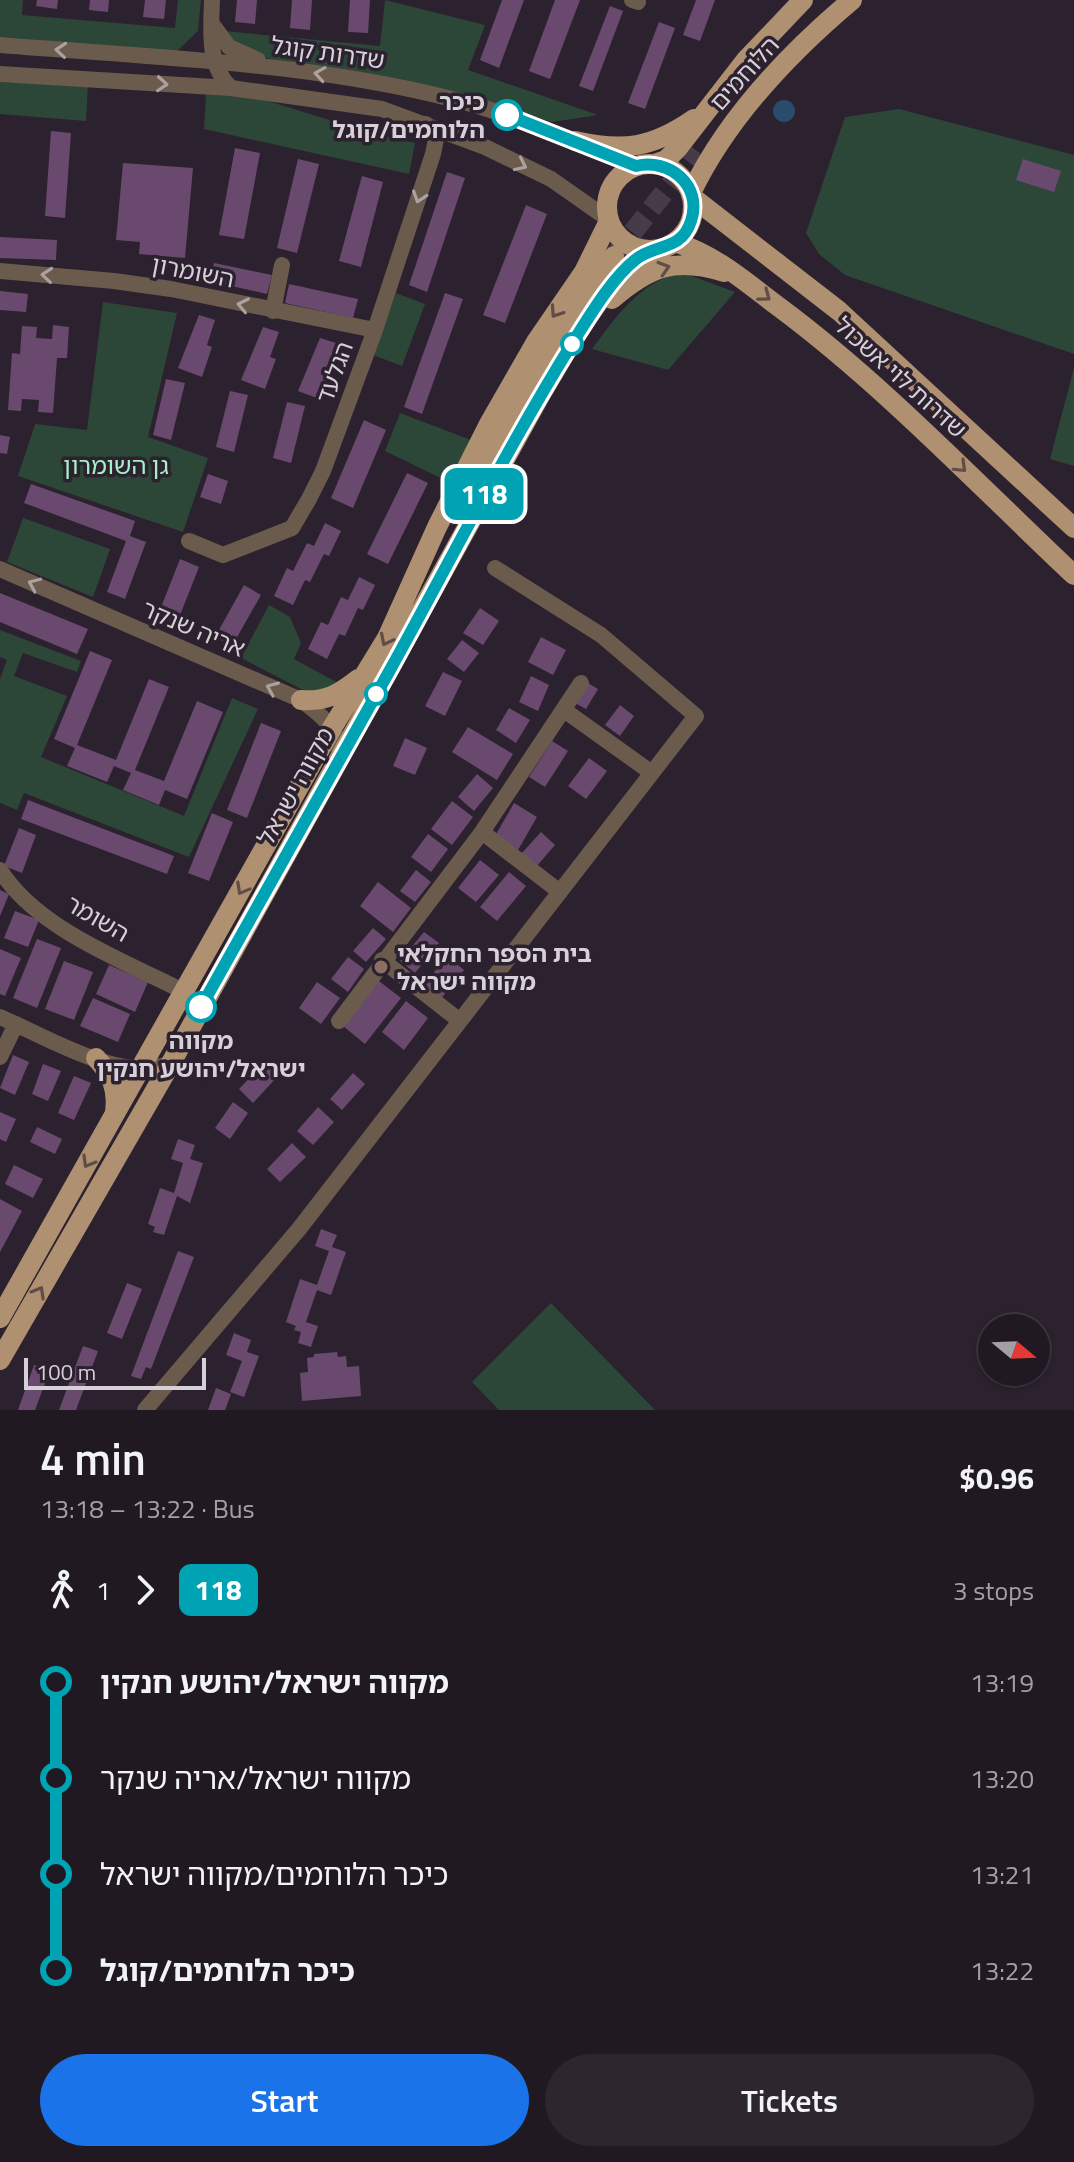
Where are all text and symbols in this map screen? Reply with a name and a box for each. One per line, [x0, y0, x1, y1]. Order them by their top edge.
street label: שדרות קוגל [269, 26, 387, 78]
street label: הלוחמים [701, 28, 787, 118]
one-way arrow [55, 42, 68, 59]
one-way arrow [313, 66, 327, 83]
one-way arrow [156, 75, 169, 92]
place label: כיכר הלוחמים/קוגל [332, 83, 485, 147]
marker: כיכר הלוחמים/קוגל [492, 100, 522, 130]
one-way arrow [513, 155, 528, 171]
one-way arrow [413, 189, 429, 203]
street label: השומרון [149, 245, 237, 297]
one-way arrow [656, 261, 670, 277]
one-way arrow [40, 267, 53, 284]
one-way arrow [757, 287, 771, 301]
one-way arrow [237, 297, 251, 314]
one-way arrow [551, 304, 566, 318]
street label: שדרות לוי אשכול [827, 308, 975, 446]
unlabelled marker [561, 333, 583, 355]
street label: הגלעד [306, 336, 362, 408]
park label: גן השומרון [63, 447, 169, 483]
one-way arrow [952, 458, 966, 473]
line badge: 118 [438, 468, 530, 520]
text: 118 [460, 472, 508, 515]
one-way arrow [28, 578, 42, 594]
street label: אריה שנקר [137, 590, 251, 666]
one-way arrow [380, 631, 395, 646]
one-way arrow [266, 682, 280, 698]
unlabelled marker [365, 683, 387, 705]
street label: מקווה ישראל [248, 720, 342, 852]
one-way arrow [236, 881, 252, 895]
street label: השומר [59, 885, 137, 951]
place label: בית הספר החקלאי מקווה ישראל [397, 935, 592, 999]
marker: בית הספר החקלאי מקווה ישראל [372, 958, 390, 976]
marker: מקווה ישראל/יהושע חנקין [186, 992, 216, 1022]
place label: מקווה ישראל/יהושע חנקין [96, 1022, 306, 1086]
one-way arrow [82, 1153, 98, 1167]
one-way arrow [29, 1287, 45, 1301]
north arrow [978, 1314, 1050, 1386]
map controls [978, 1314, 1050, 1386]
scale bar [24, 1354, 206, 1390]
text: 100 m [36, 1355, 96, 1389]
text: 4 min [40, 1425, 146, 1492]
text: $0.96 [959, 1455, 1034, 1501]
text: 13:18 – 13:22 · Bus [40, 1489, 255, 1528]
icon: walk [40, 1568, 84, 1612]
icon: forward [123, 1568, 167, 1612]
text: 118 [195, 1568, 242, 1611]
text: 1 [96, 1571, 111, 1610]
text: 3 stops [953, 1571, 1034, 1610]
text: מקווה ישראל/יהושע חנקין [100, 1659, 449, 1705]
text: 13:19 [970, 1663, 1034, 1702]
text: מקווה ישראל/אריה שנקר [100, 1755, 411, 1801]
text: 13:20 [970, 1759, 1034, 1798]
text: כיכר הלוחמים/מקווה ישראל [100, 1851, 449, 1897]
text: 13:21 [970, 1855, 1034, 1894]
text: כיכר הלוחמים/קוגל [100, 1947, 355, 1993]
text: 13:22 [970, 1951, 1034, 1990]
button: Start [40, 2054, 529, 2146]
button: Tickets [545, 2054, 1034, 2146]

